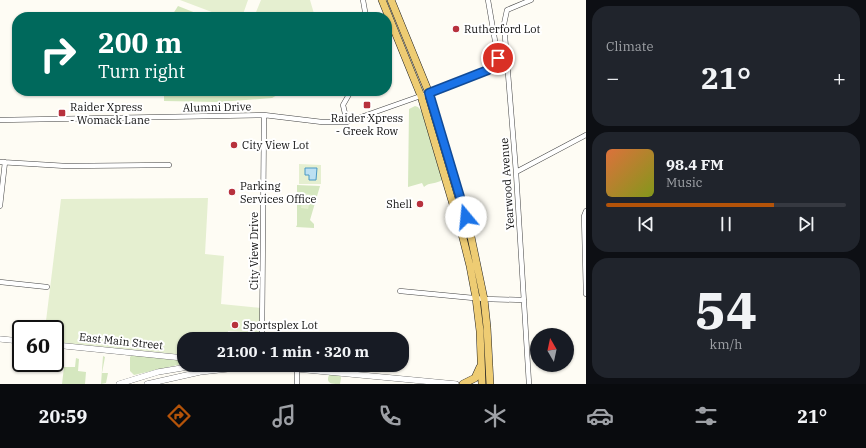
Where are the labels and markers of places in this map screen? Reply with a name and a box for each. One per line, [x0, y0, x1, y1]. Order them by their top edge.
place label: Rutherford Lot [464, 22, 541, 36]
marker: Rutherford Lot [451, 24, 461, 34]
pin [481, 41, 515, 75]
place label: Raider Xpress - Womack Lane [70, 100, 150, 127]
marker: Raider Xpress - Greek Row [362, 100, 372, 110]
marker: Raider Xpress - Womack Lane [57, 108, 67, 118]
place label: Raider Xpress - Greek Row [331, 111, 403, 138]
place label: City View Lot [242, 138, 309, 152]
marker: City View Lot [229, 140, 239, 150]
place label: Parking Services Office [240, 179, 316, 206]
marker: Parking Services Office [227, 187, 237, 197]
place label: Shell [386, 197, 412, 211]
marker: Shell [415, 199, 425, 209]
place label: Sportsplex Lot [243, 318, 318, 332]
marker: Sportsplex Lot [230, 320, 240, 330]

